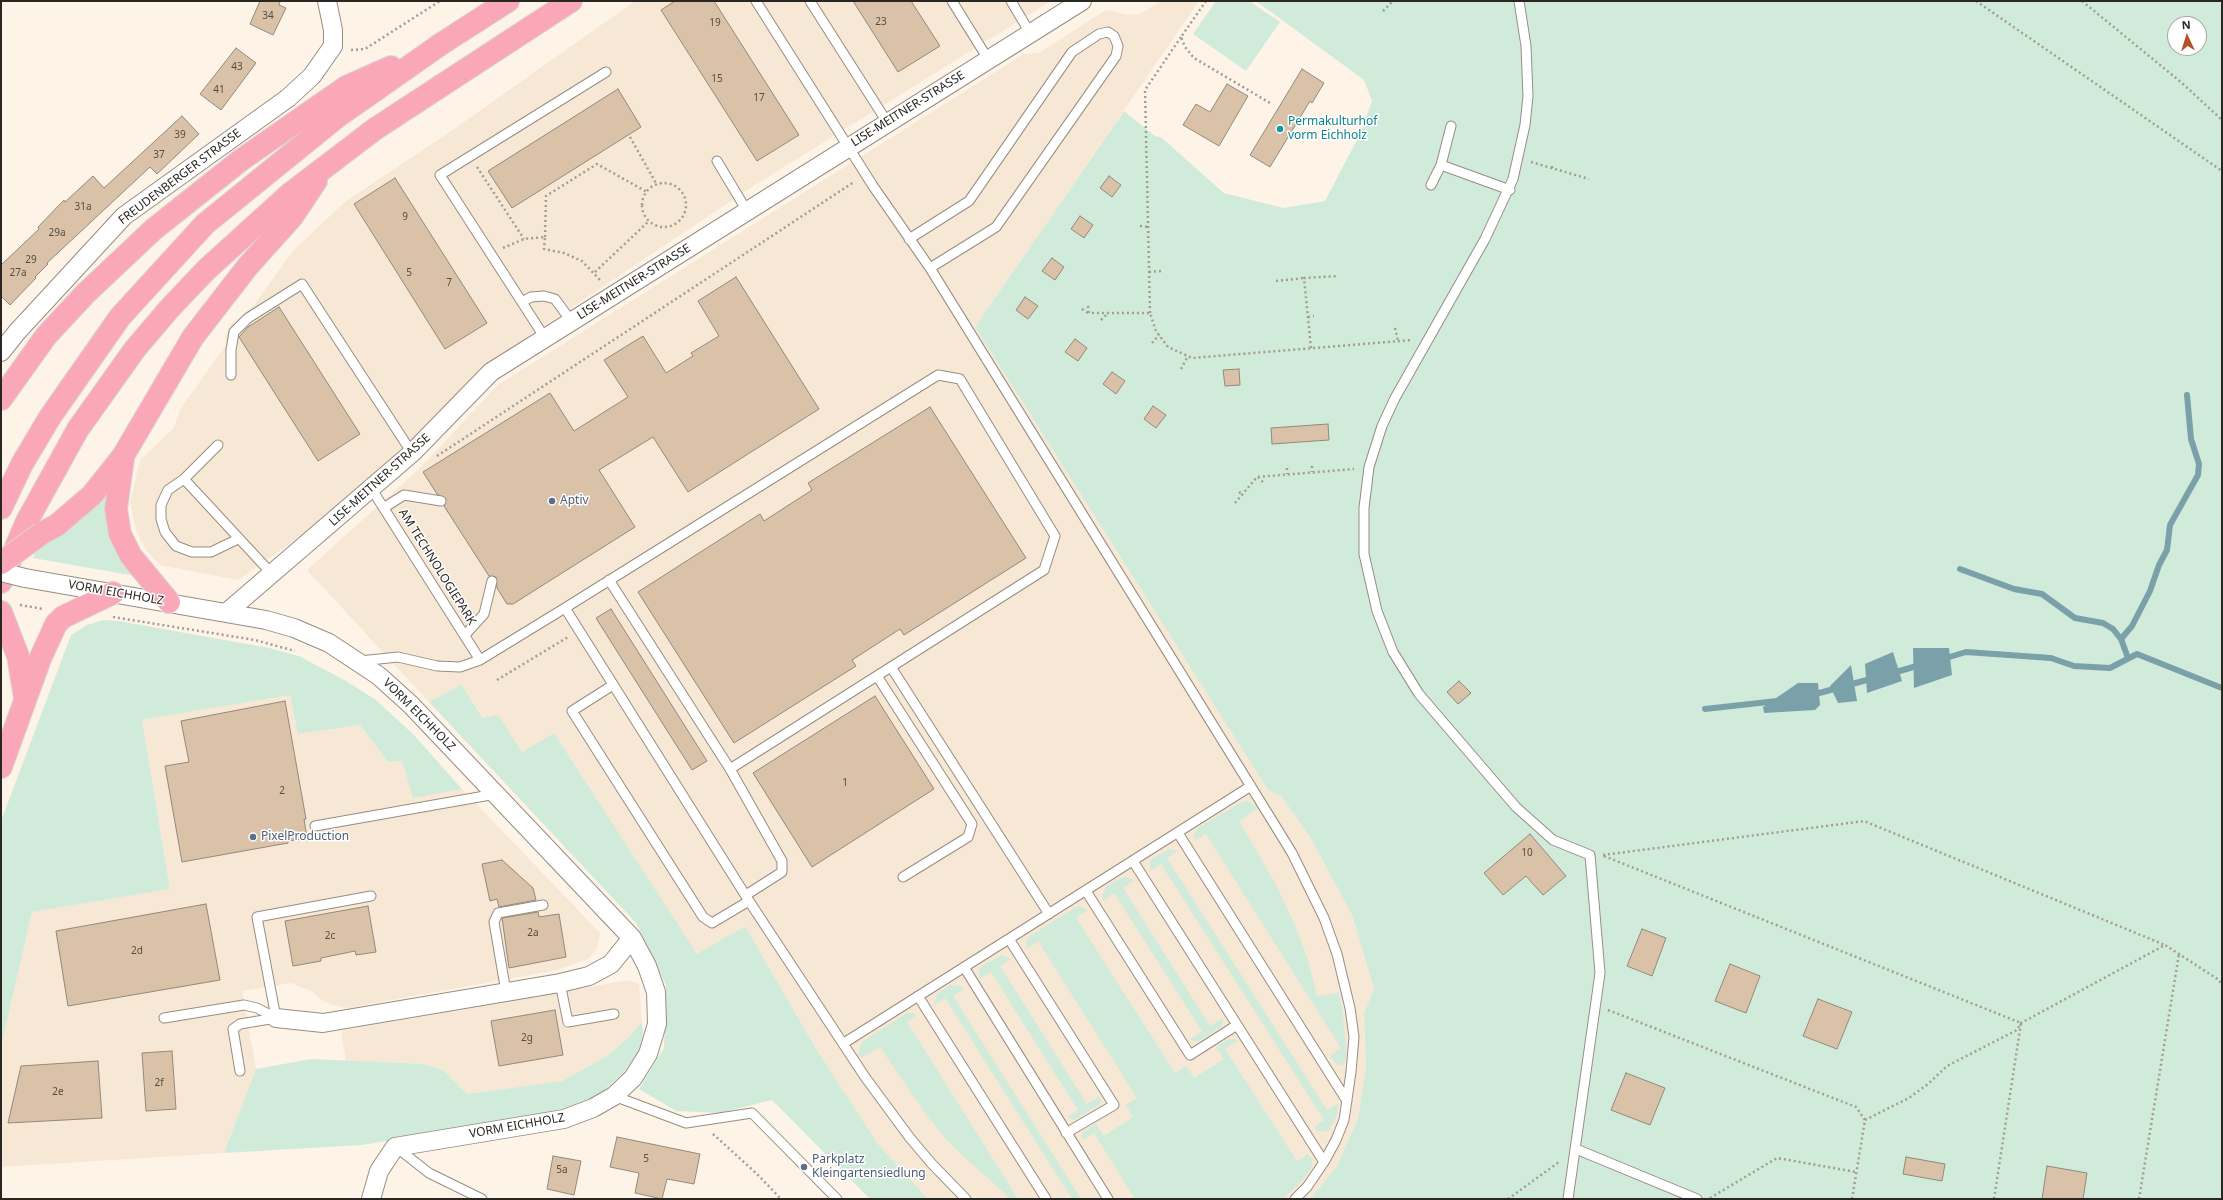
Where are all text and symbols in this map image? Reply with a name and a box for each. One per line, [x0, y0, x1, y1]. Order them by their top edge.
house number: 34 [262, 10, 274, 22]
house number: 23 [875, 16, 887, 28]
north arrow [2167, 16, 2207, 56]
house number: 19 [709, 17, 721, 29]
text: N [2181, 17, 2191, 32]
house number: 43 [231, 61, 243, 73]
street label: LISE-MEITNER-STRASSE [849, 68, 967, 150]
house number: 15 [711, 73, 723, 85]
house number: 41 [213, 84, 225, 96]
house number: 17 [753, 92, 765, 104]
place label: Permakulturhof vorm Eichholz [1288, 115, 1377, 143]
marker: Permakulturhof vorm Eichholz [1275, 124, 1285, 134]
street label: FREUDENBERGER STRASSE [116, 126, 244, 228]
house number: 39 [174, 129, 186, 141]
house number: 37 [153, 149, 165, 161]
house number: 31a [74, 201, 92, 213]
house number: 9 [402, 211, 408, 223]
house number: 29a [48, 227, 66, 239]
street label: LISE-MEITNER-STRASSE [575, 241, 693, 323]
house number: 29 [25, 254, 37, 266]
house number: 27a [9, 267, 27, 279]
house number: 5 [406, 267, 412, 279]
house number: 7 [446, 277, 452, 289]
street label: LISE-MEITNER-STRASSE [326, 431, 434, 529]
place label: Aptiv [560, 494, 589, 508]
marker: Aptiv [547, 496, 557, 506]
street label: AM TECHNOLOGIEPARK [395, 506, 479, 628]
street label: VORM EICHHOLZ [67, 578, 165, 608]
street label: VORM EICHHOLZ [380, 676, 458, 754]
house number: 1 [842, 777, 848, 789]
house number: 2 [279, 785, 285, 797]
place label: PixelProduction [261, 830, 349, 844]
marker: PixelProduction [248, 832, 258, 842]
house number: 10 [1521, 847, 1533, 859]
house number: 2a [527, 927, 539, 939]
house number: 2c [325, 930, 335, 942]
house number: 2d [131, 945, 143, 957]
house number: 2g [521, 1032, 533, 1044]
house number: 2f [154, 1077, 164, 1089]
house number: 2e [52, 1086, 64, 1098]
street label: VORM EICHHOLZ [468, 1111, 566, 1141]
house number: 5 [643, 1153, 649, 1165]
place label: Parkplatz Kleingartensiedlung [812, 1153, 926, 1181]
marker: Parkplatz Kleingartensiedlung [799, 1162, 809, 1172]
house number: 5a [556, 1164, 568, 1176]

